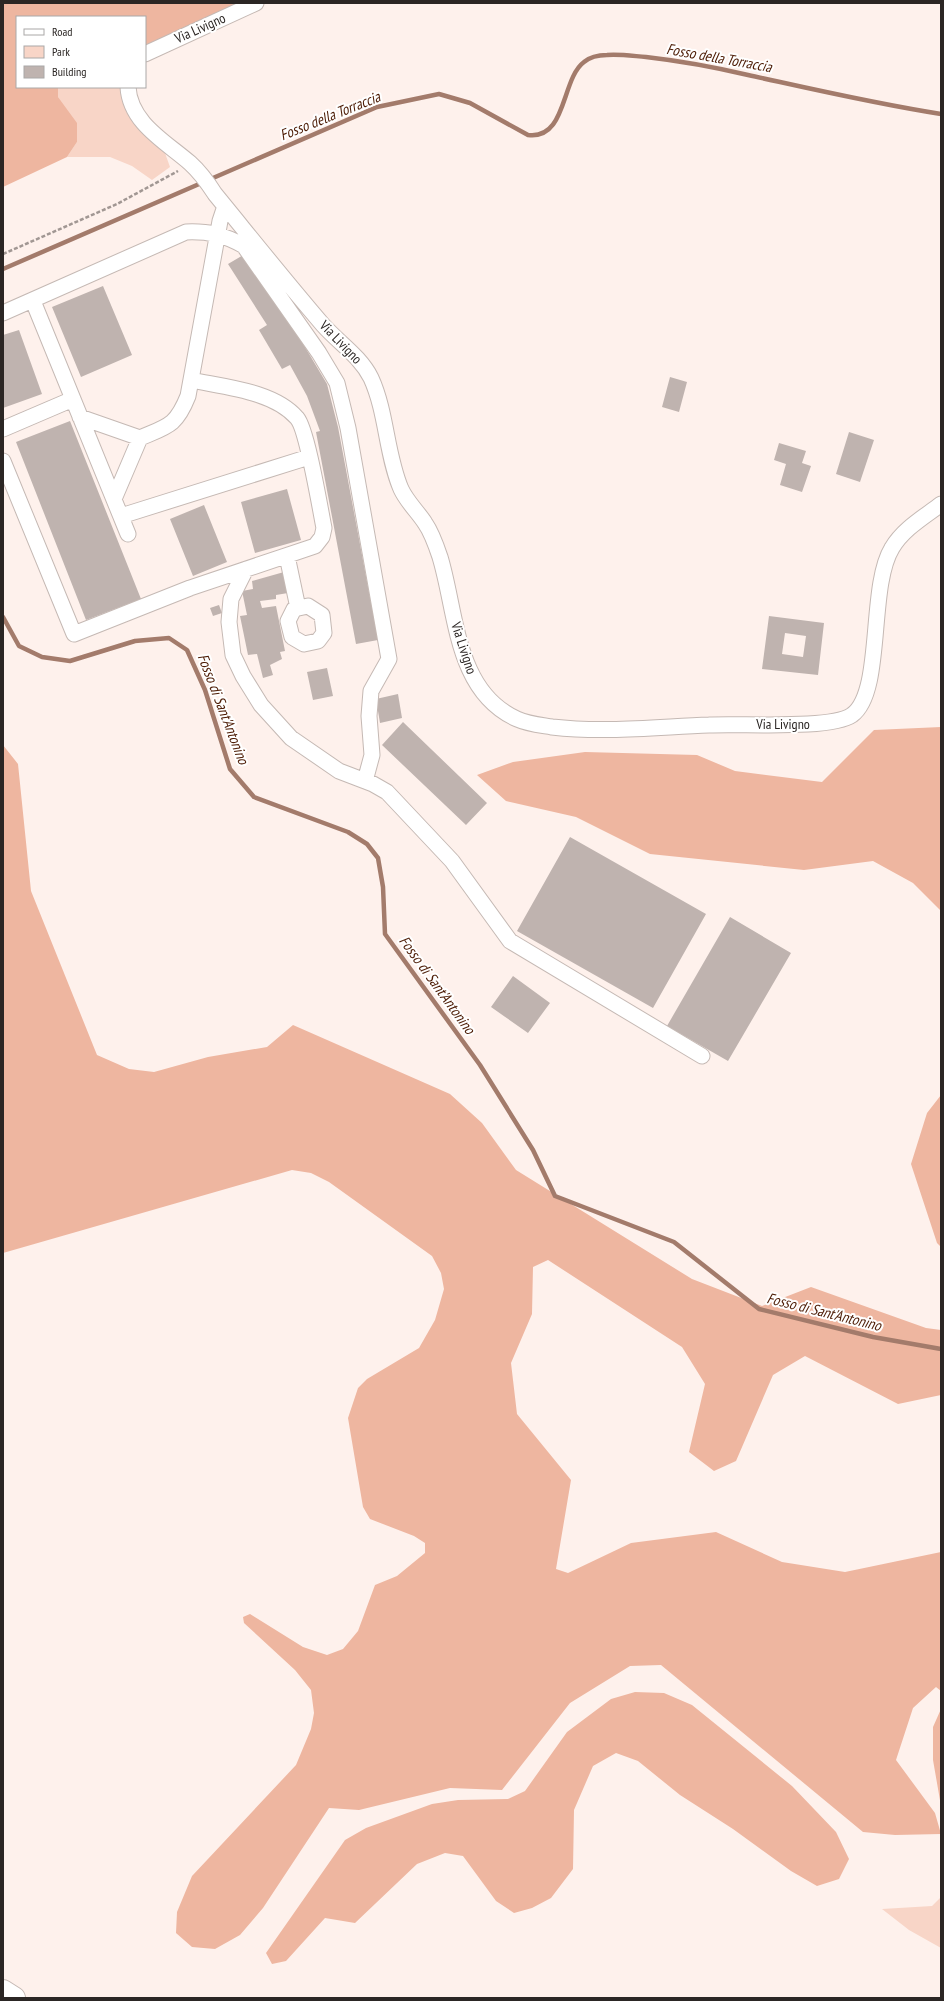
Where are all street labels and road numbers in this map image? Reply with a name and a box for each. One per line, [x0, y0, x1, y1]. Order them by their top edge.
street label: Via Livigno [171, 9, 228, 48]
street label: Via Livigno [315, 316, 366, 368]
street label: Via Livigno [447, 619, 481, 676]
street label: Via Livigno [755, 715, 810, 733]

